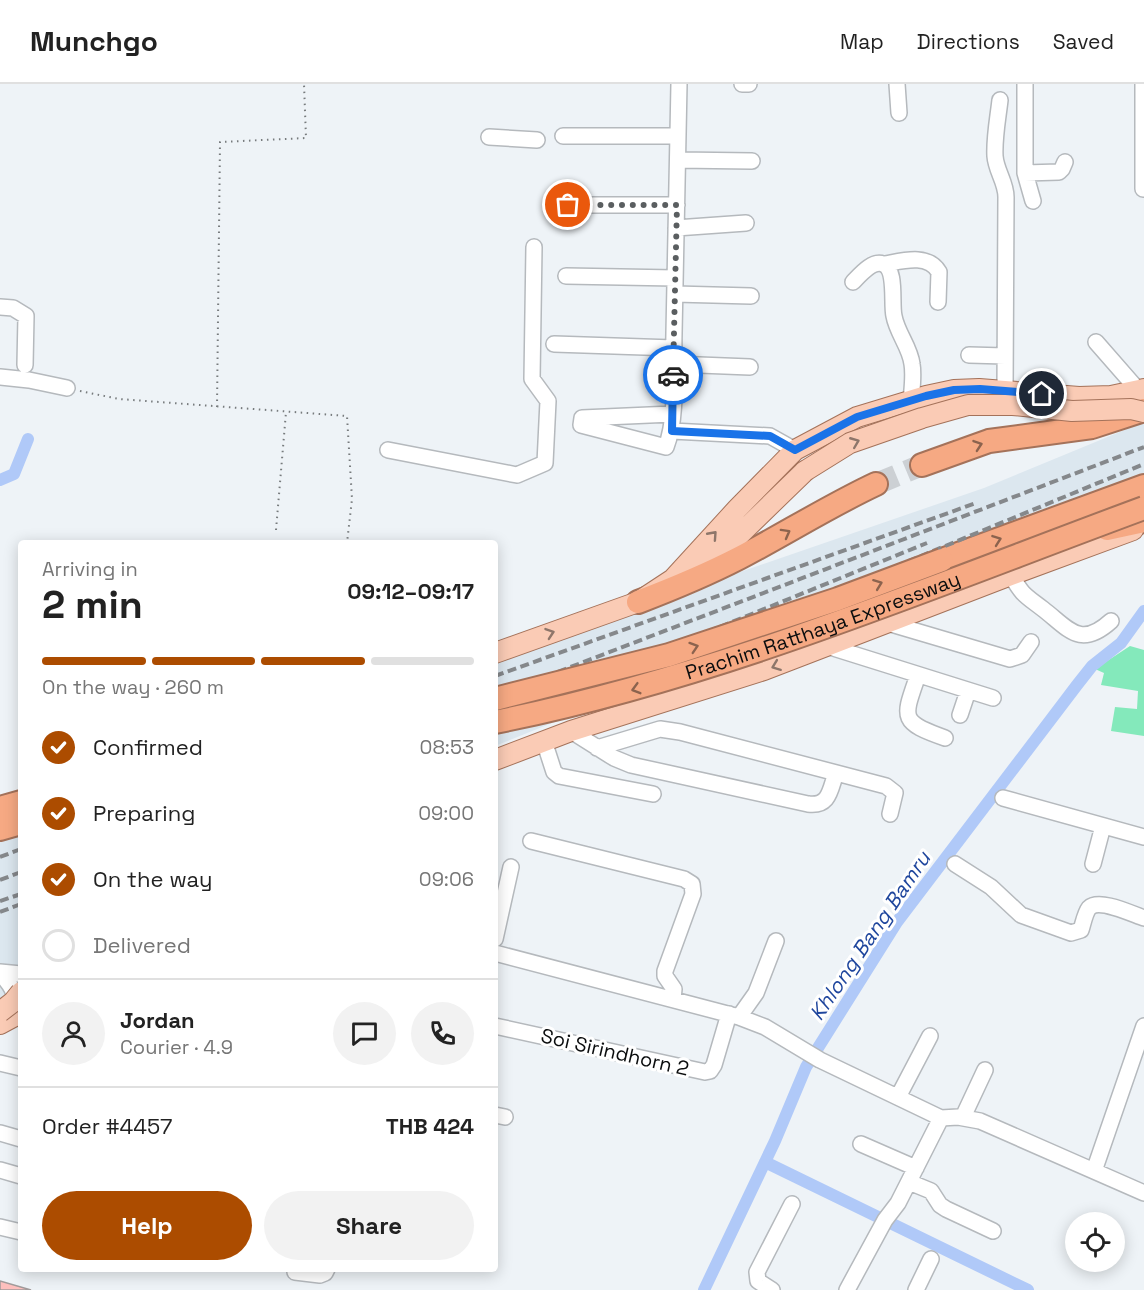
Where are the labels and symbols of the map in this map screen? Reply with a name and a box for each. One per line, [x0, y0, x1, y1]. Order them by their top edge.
pin [542, 179, 593, 230]
courier [643, 345, 703, 405]
pin [1016, 368, 1067, 419]
one-way arrow [849, 437, 860, 449]
one-way arrow [972, 440, 982, 453]
one-way arrow [779, 529, 790, 540]
one-way arrow [706, 531, 717, 542]
one-way arrow [991, 534, 1001, 547]
street label: Prachim Ratthaya Expressway [682, 566, 964, 686]
one-way arrow [872, 579, 883, 591]
one-way arrow [544, 628, 555, 641]
one-way arrow [688, 642, 699, 655]
one-way arrow [771, 658, 782, 671]
one-way arrow [631, 682, 642, 694]
water label: Khlong Bang Bamru [803, 845, 937, 1025]
street label: Soi Sirindhorn 2 [539, 1022, 691, 1082]

